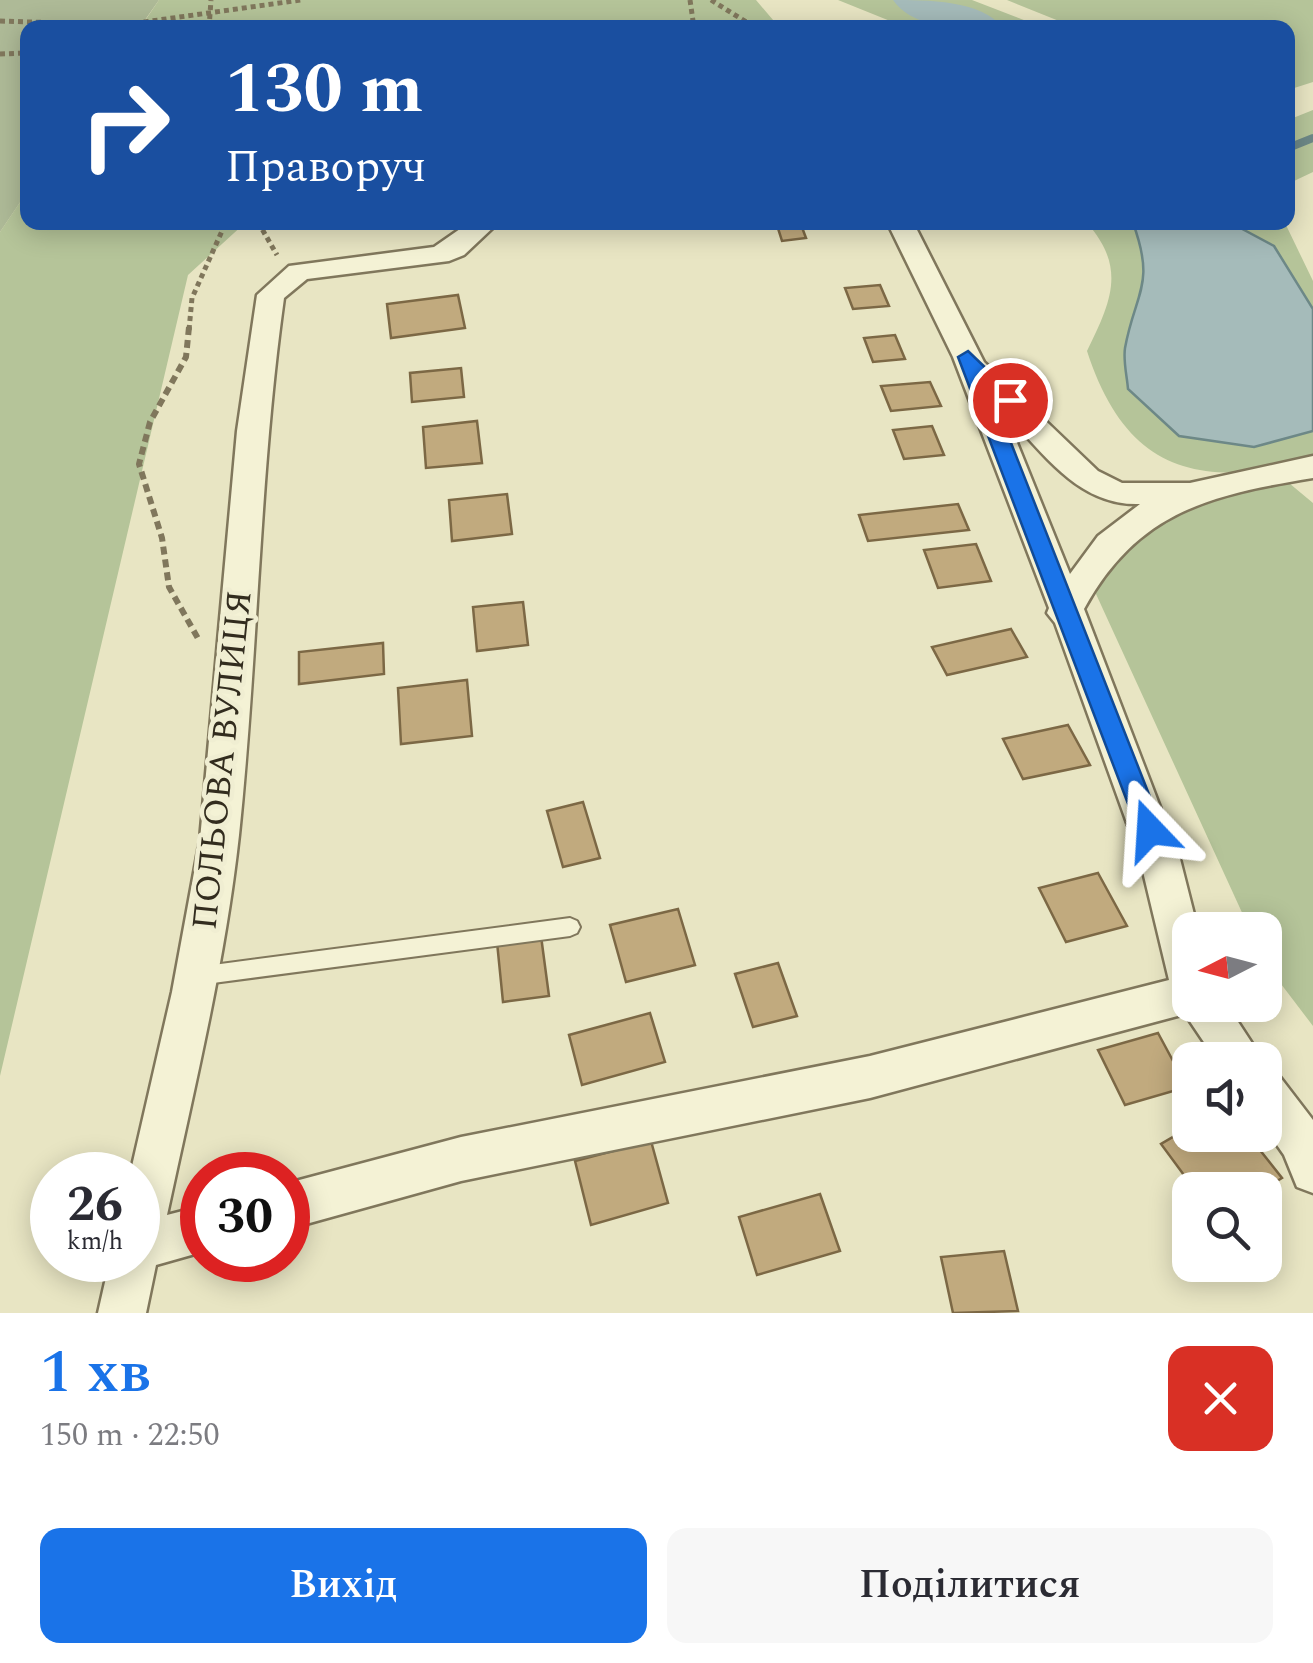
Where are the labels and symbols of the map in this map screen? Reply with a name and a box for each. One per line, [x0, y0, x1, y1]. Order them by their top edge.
pin [968, 358, 1053, 443]
street label: ПОЛЬОВА ВУЛИЦЯ [178, 588, 267, 932]
position arrow [1098, 778, 1202, 882]
north arrow [1172, 912, 1282, 1022]
speed limit sign: 30 [180, 1152, 310, 1282]

